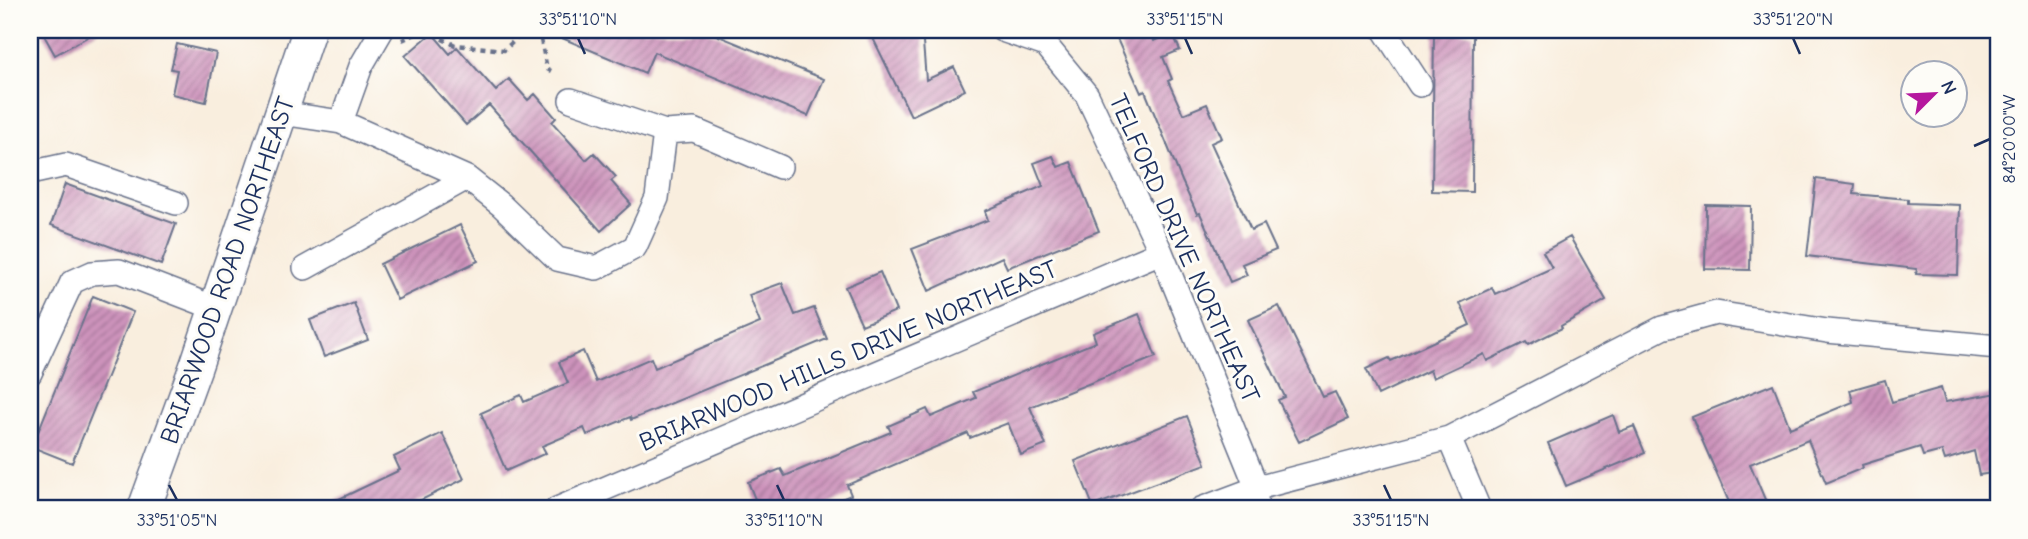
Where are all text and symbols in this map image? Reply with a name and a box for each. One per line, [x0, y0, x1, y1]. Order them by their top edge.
text: 33°51'10"N [539, 9, 617, 30]
text: 33°51'15"N [1147, 9, 1223, 30]
text: 33°51'20"N [1753, 9, 1833, 30]
north arrow [1898, 60, 1968, 130]
text: N [1936, 77, 1961, 98]
street label: TELFORD DRIVE NORTHEAST [1102, 89, 1266, 408]
street label: BRIARWOOD ROAD NORTHEAST [154, 92, 302, 448]
text: 84°20'00"W [1999, 94, 2020, 183]
street label: BRIARWOOD HILLS DRIVE NORTHEAST [635, 254, 1062, 458]
text: 33°51'05"N [137, 510, 217, 531]
text: 33°51'10"N [745, 510, 823, 531]
text: 33°51'15"N [1353, 510, 1429, 531]

